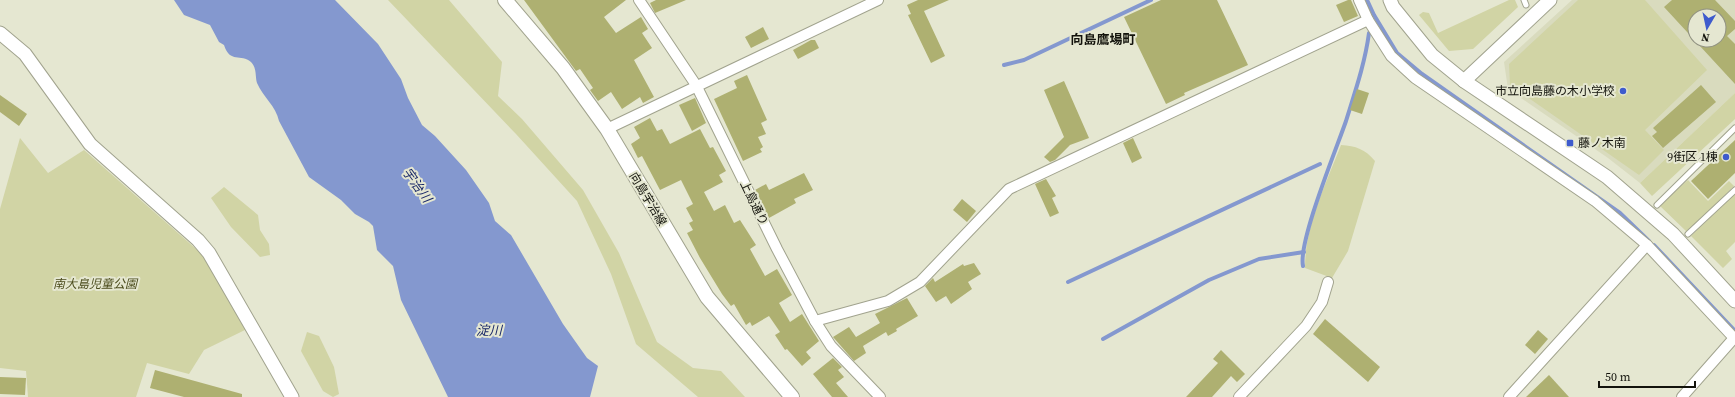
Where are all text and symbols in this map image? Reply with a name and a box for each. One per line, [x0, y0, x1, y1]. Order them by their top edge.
north arrow [1687, 8, 1727, 48]
text: N [1700, 29, 1711, 45]
district label: 向島鷹場町 [1070, 31, 1136, 48]
place label: 市立向島藤の木小学校 [1495, 83, 1615, 99]
marker: 市立向島藤の木小学校 [1618, 86, 1628, 96]
place label: 藤ノ木南 [1578, 135, 1626, 151]
marker: 藤ノ木南 [1565, 138, 1575, 148]
place label: 9街区 1棟 [1667, 149, 1718, 165]
marker: 9街区 1棟 [1721, 152, 1731, 162]
water label: 宇治川 [399, 164, 437, 207]
street label: 向島宇治線 [626, 169, 670, 229]
street label: 上島通り [736, 178, 772, 228]
park label: 南大島児童公園 [53, 276, 139, 292]
water label: 淀川 [476, 322, 504, 339]
scale bar [1599, 363, 1695, 389]
text: 50 m [1605, 369, 1631, 385]

